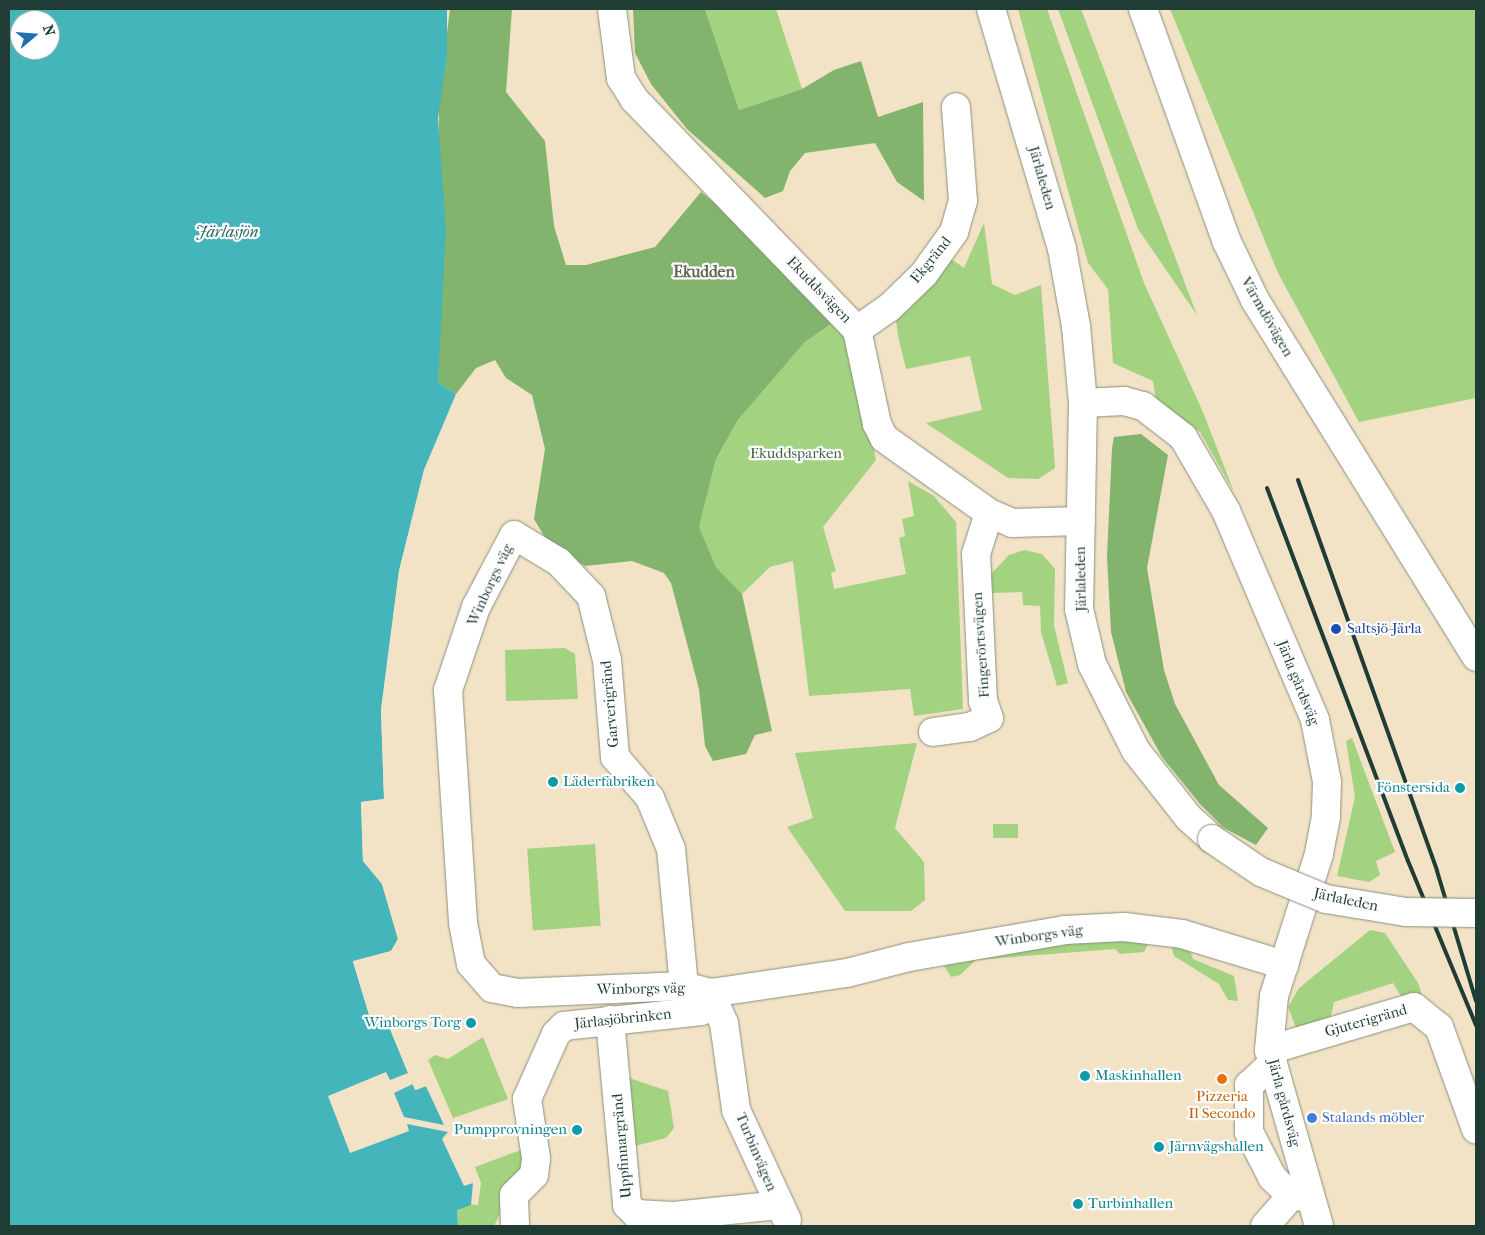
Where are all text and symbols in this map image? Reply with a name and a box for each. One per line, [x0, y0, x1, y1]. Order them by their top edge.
north arrow [10, 10, 60, 60]
text: N [39, 23, 59, 38]
street label: Järlaleden [1024, 144, 1060, 212]
water label: Järlasjön [195, 222, 259, 242]
street label: Ekgränd [907, 233, 955, 287]
street label: Ekuddsvägen [783, 253, 855, 327]
district label: Ekudden [673, 262, 735, 282]
street label: Värmdövägen [1237, 274, 1297, 360]
park label: Ekuddsparken [750, 445, 842, 463]
street label: Winborgs väg [463, 541, 517, 629]
street label: Järlaleden [1071, 546, 1091, 612]
street label: Fingerörtsvägen [968, 591, 994, 699]
place label: Saltsjö-Järla [1347, 620, 1422, 638]
marker: Saltsjö-Järla [1329, 622, 1343, 636]
street label: Järla gårdsväg [1273, 638, 1323, 728]
street label: Garverigränd [597, 660, 623, 748]
place label: Läderfabriken [563, 773, 655, 791]
marker: Läderfabriken [547, 776, 559, 788]
place label: Fönstersida [1376, 779, 1450, 797]
marker: Fönstersida [1454, 782, 1466, 794]
street label: Järlaleden [1312, 884, 1380, 916]
street label: Winborgs väg [994, 921, 1084, 951]
street label: Winborgs väg [597, 979, 685, 999]
street label: Gjuterigränd [1323, 1001, 1409, 1041]
street label: Järlasjöbrinken [574, 1005, 672, 1033]
place label: Winborgs Torg [364, 1014, 461, 1032]
marker: Winborgs Torg [465, 1017, 477, 1029]
street label: Järla gårdsväg [1264, 1057, 1304, 1149]
place label: Maskinhallen [1095, 1067, 1182, 1085]
marker: Maskinhallen [1079, 1070, 1091, 1082]
marker: Pizzeria Il Secondo [1216, 1073, 1228, 1085]
place label: Pizzeria Il Secondo [1189, 1087, 1255, 1122]
street label: Uppfinnargränd [608, 1093, 636, 1199]
place label: Stalands möbler [1322, 1109, 1424, 1127]
street label: Turbinvägen [731, 1110, 781, 1194]
marker: Stalands möbler [1306, 1112, 1318, 1124]
place label: Pumpprovningen [454, 1121, 567, 1139]
marker: Pumpprovningen [571, 1124, 583, 1136]
place label: Järnvägshallen [1169, 1138, 1264, 1156]
marker: Järnvägshallen [1153, 1141, 1165, 1153]
place label: Turbinhallen [1088, 1195, 1173, 1213]
marker: Turbinhallen [1072, 1198, 1084, 1210]

